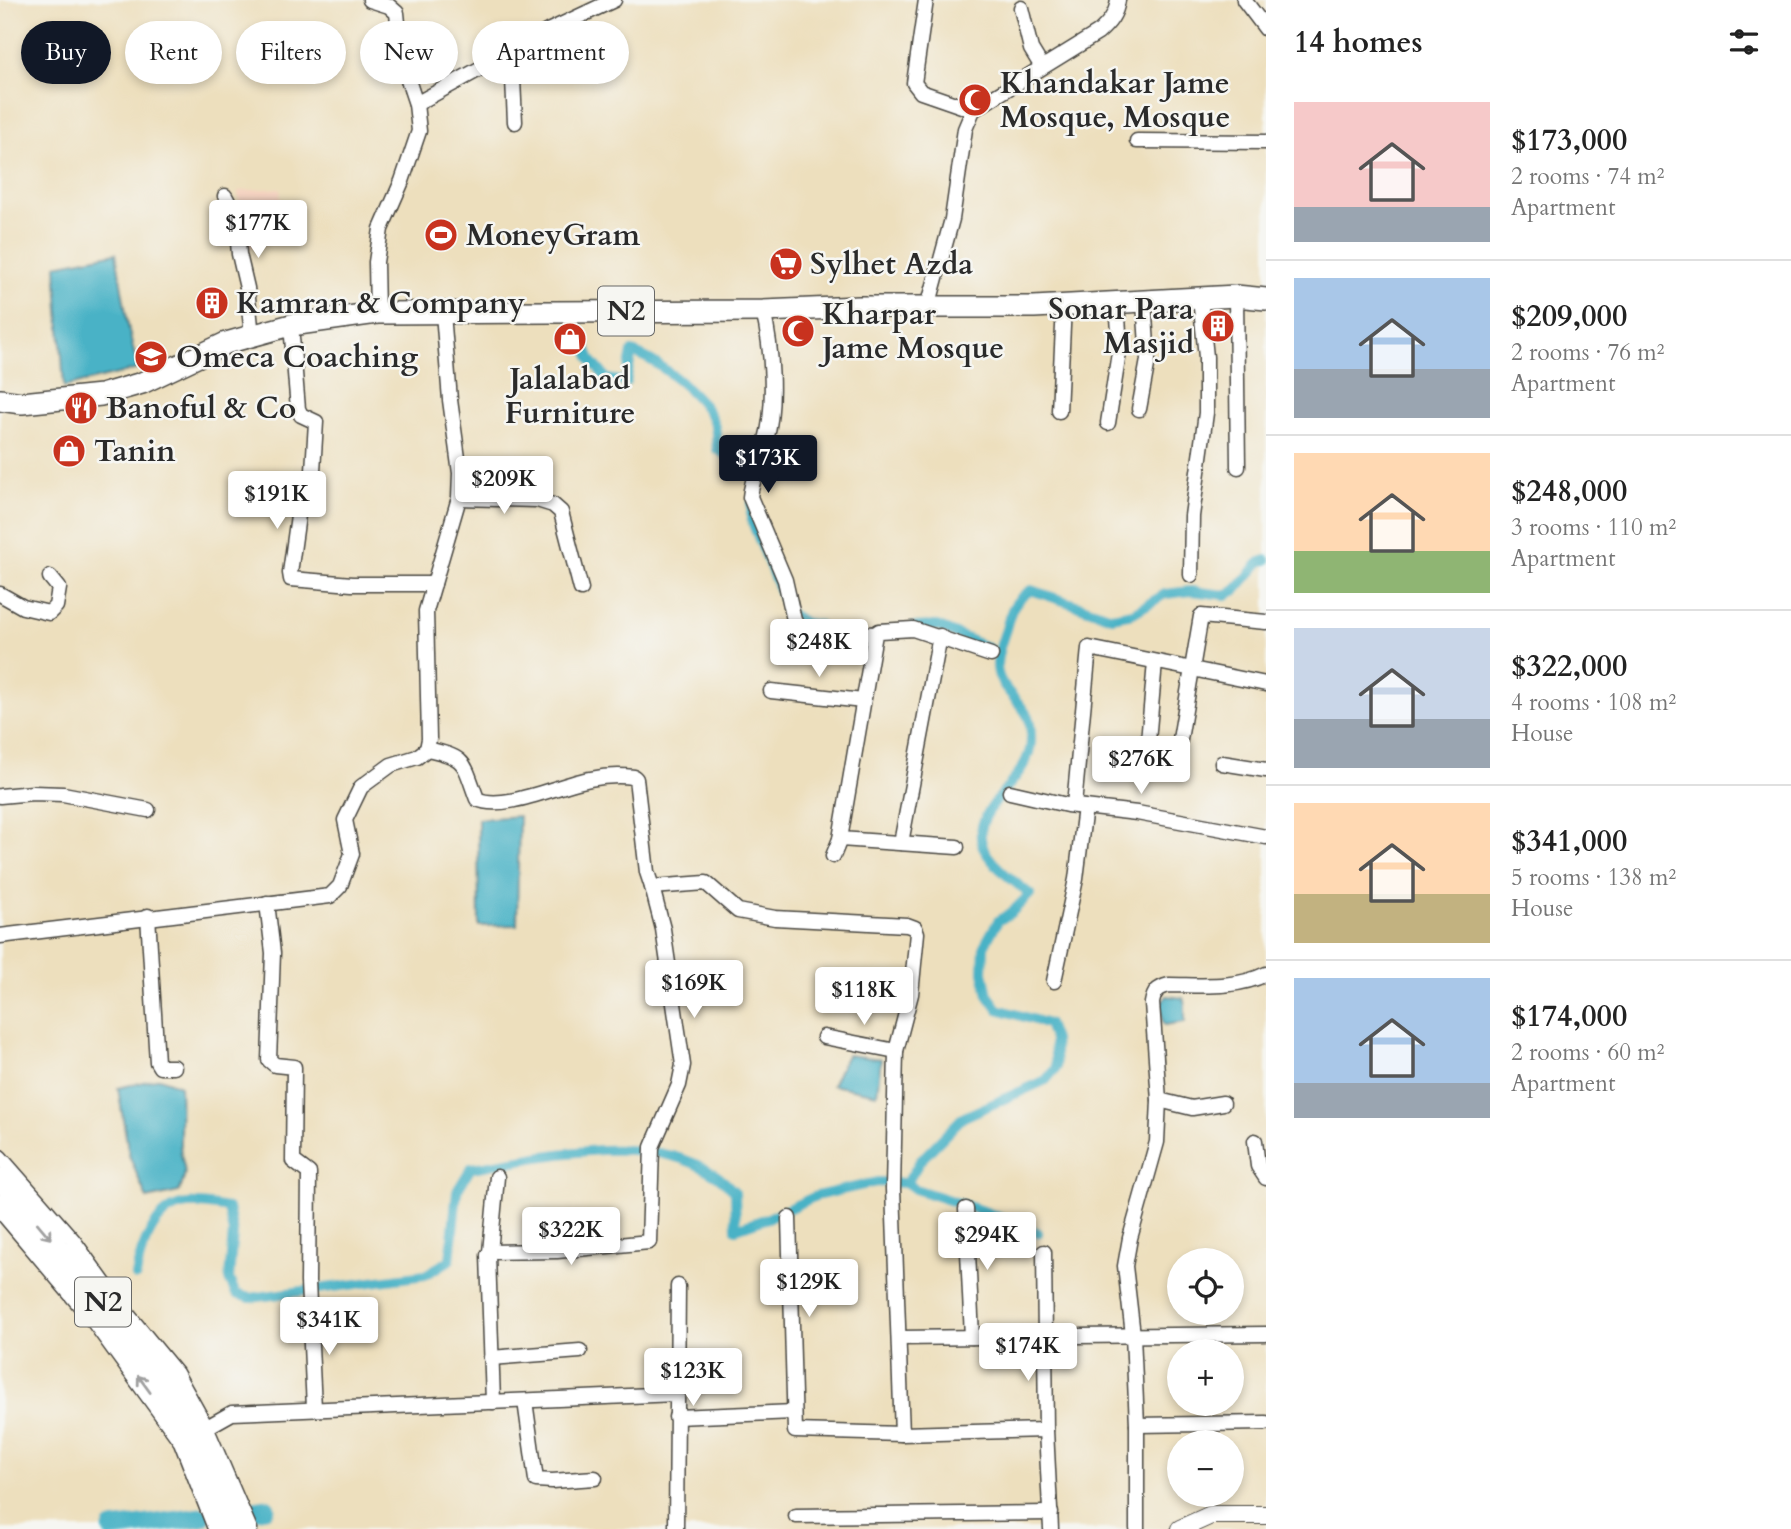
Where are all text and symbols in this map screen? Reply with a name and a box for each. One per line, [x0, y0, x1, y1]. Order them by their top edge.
chip: Buy [21, 21, 111, 84]
chip: Rent [125, 21, 222, 84]
chip: Filters [236, 21, 346, 84]
chip: New [360, 21, 458, 84]
chip: Apartment [472, 21, 629, 84]
text: 14 homes [1294, 22, 1423, 63]
icon: filters [1725, 23, 1763, 61]
place label: Khandakar Jame Mosque, Mosque [1000, 63, 1230, 138]
mosque icon: Khandakar Jame Mosque, Mosque [956, 81, 994, 119]
text: $173,000 [1511, 120, 1627, 161]
icon: home [1350, 130, 1434, 214]
text: 2 rooms · 74 m² [1511, 161, 1664, 192]
text: Apartment [1511, 192, 1615, 223]
pin: $177K [209, 201, 307, 260]
text: $177K [225, 207, 291, 238]
place label: MoneyGram [466, 215, 640, 256]
sports icon: MoneyGram [422, 216, 460, 254]
place label: Sylhet Azda [810, 244, 973, 285]
supermarket icon: Sylhet Azda [767, 245, 805, 283]
place label: Kamran & Company [236, 283, 525, 324]
building icon: Kamran & Company [193, 284, 231, 322]
road number: N2 [598, 286, 654, 336]
place label: Sonar Para Masjid [1048, 289, 1194, 364]
place label: Kharpar Jame Mosque [818, 294, 1004, 369]
text: $209,000 [1511, 296, 1627, 337]
icon: home [1350, 306, 1434, 390]
building icon: Sonar Para Masjid [1199, 307, 1237, 345]
mosque icon: Kharpar Jame Mosque [779, 312, 817, 350]
shop icon: Jalalabad Furniture [551, 320, 589, 358]
place label: Omeca Coaching [176, 337, 418, 378]
text: 2 rooms · 76 m² [1511, 337, 1664, 368]
school or university icon: Omeca Coaching [132, 338, 170, 376]
place label: Jalalabad Furniture [505, 359, 635, 434]
text: Apartment [1511, 368, 1615, 399]
place label: Banoful & Co [106, 388, 296, 429]
restaurant icon: Banoful & Co [62, 389, 100, 427]
place label: Tanin [94, 431, 176, 472]
shop icon: Tanin [50, 432, 88, 470]
pin: $173K [719, 435, 817, 495]
text: $173K [735, 442, 801, 473]
pin: $209K [455, 456, 553, 516]
text: $209K [471, 463, 537, 494]
text: $248,000 [1511, 471, 1627, 512]
pin: $191K [228, 472, 326, 531]
text: $191K [244, 478, 310, 509]
icon: home [1350, 481, 1434, 565]
text: 3 rooms · 110 m² [1511, 512, 1676, 543]
text: Apartment [1511, 543, 1615, 574]
pin: $248K [770, 620, 868, 679]
text: $248K [786, 626, 852, 657]
text: $322,000 [1511, 646, 1627, 687]
icon: home [1350, 656, 1434, 740]
text: 4 rooms · 108 m² [1511, 687, 1676, 718]
text: House [1511, 718, 1573, 749]
pin: $276K [1092, 736, 1190, 796]
text: $276K [1108, 743, 1174, 774]
text: $341,000 [1511, 821, 1627, 862]
icon: home [1350, 831, 1434, 915]
text: 5 rooms · 138 m² [1511, 862, 1676, 893]
text: House [1511, 893, 1573, 924]
pin: $169K [645, 960, 743, 1020]
text: $169K [661, 967, 727, 998]
pin: $118K [815, 968, 913, 1027]
text: $118K [831, 974, 897, 1005]
text: $174,000 [1511, 996, 1627, 1037]
icon: home [1350, 1006, 1434, 1090]
text: 2 rooms · 60 m² [1511, 1037, 1664, 1068]
text: Apartment [1511, 1068, 1615, 1099]
pin: $322K [522, 1208, 620, 1267]
pin: $294K [938, 1212, 1036, 1272]
text: $322K [538, 1214, 604, 1245]
text: $294K [954, 1219, 1020, 1250]
one-way arrow [36, 1222, 52, 1240]
map controls [1167, 1248, 1244, 1507]
button: locate [1167, 1248, 1244, 1325]
pin: $129K [760, 1260, 858, 1319]
text: $129K [776, 1266, 842, 1297]
road number: N2 [75, 1278, 131, 1326]
pin: $341K [280, 1298, 378, 1357]
text: $341K [296, 1304, 362, 1335]
pin: $174K [979, 1324, 1077, 1383]
text: $174K [995, 1330, 1061, 1361]
button: + [1167, 1339, 1244, 1416]
pin: $123K [644, 1348, 742, 1408]
text: $123K [660, 1355, 726, 1386]
one-way arrow [137, 1375, 151, 1394]
button: − [1167, 1430, 1244, 1507]

